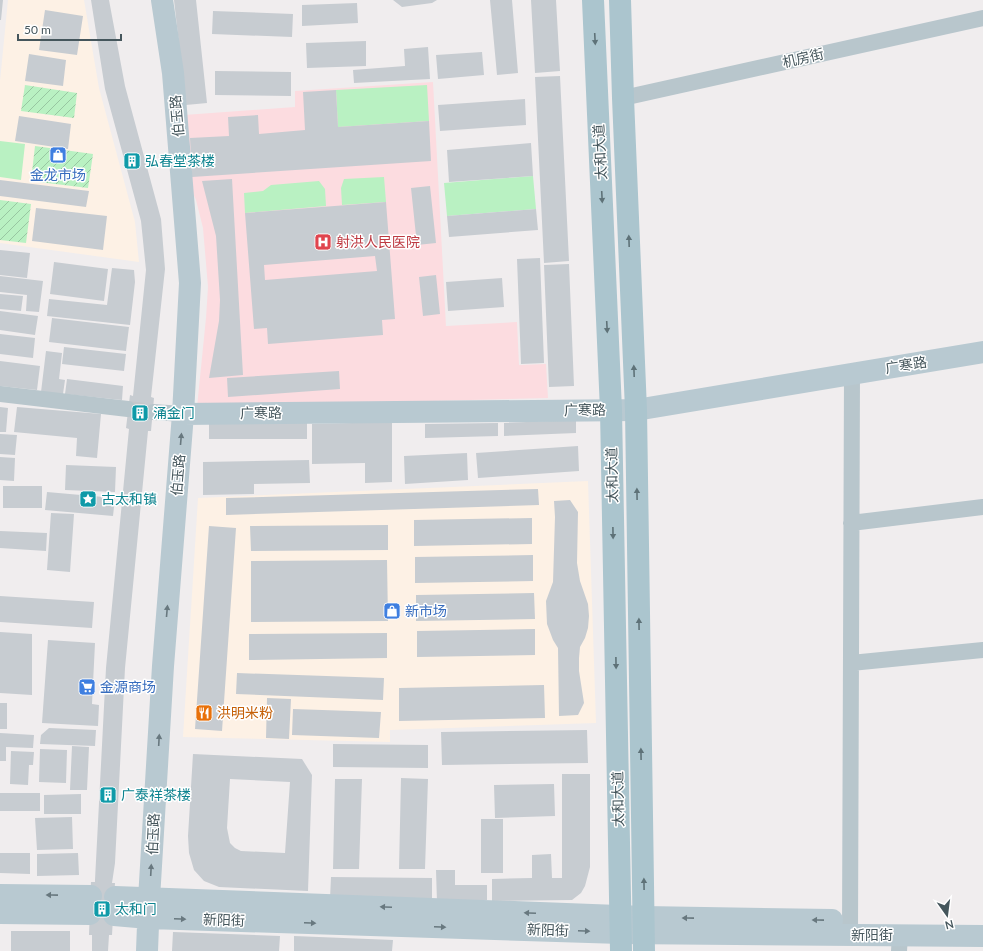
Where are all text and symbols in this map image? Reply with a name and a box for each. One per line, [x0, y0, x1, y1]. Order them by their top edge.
scale bar [18, 16, 121, 42]
text: 50 m [24, 22, 51, 37]
one-way arrow [592, 33, 598, 46]
street label: 机房街 [781, 45, 825, 71]
street label: 伯玉路 [166, 94, 187, 138]
street label: 太和大道 [590, 124, 609, 180]
shop icon: 金龙市场 [48, 145, 68, 165]
building icon: 弘春堂茶楼 [122, 151, 142, 171]
place label: 弘春堂茶楼 [145, 152, 215, 169]
place label: 金龙市场 [30, 166, 86, 183]
one-way arrow [598, 191, 605, 203]
hospital icon: 射洪人民医院 [313, 232, 333, 252]
place label: 射洪人民医院 [336, 233, 420, 250]
one-way arrow [625, 235, 632, 247]
one-way arrow [604, 321, 611, 333]
street label: 广寒路 [884, 353, 928, 376]
one-way arrow [631, 364, 637, 377]
street label: 广寒路 [564, 401, 606, 418]
building icon: 涌金门 [130, 403, 150, 423]
place label: 涌金门 [153, 404, 195, 421]
street label: 广寒路 [240, 404, 282, 421]
one-way arrow [178, 433, 185, 445]
street label: 太和大道 [603, 447, 620, 503]
street label: 伯玉路 [167, 453, 188, 497]
one-way arrow [634, 487, 640, 500]
place icon: 古太和镇 [78, 489, 98, 509]
place label: 古太和镇 [101, 490, 157, 507]
one-way arrow [610, 527, 617, 539]
shop icon: 新市场 [382, 601, 402, 621]
place label: 新市场 [405, 602, 447, 619]
one-way arrow [164, 605, 171, 617]
one-way arrow [636, 617, 642, 630]
one-way arrow [613, 657, 619, 670]
supermarket icon: 金源商场 [77, 677, 97, 697]
place label: 金源商场 [100, 678, 156, 695]
restaurant icon: 洪明米粉 [194, 703, 214, 723]
place label: 洪明米粉 [217, 704, 273, 721]
one-way arrow [155, 734, 162, 746]
one-way arrow [638, 748, 645, 760]
street label: 太和大道 [609, 771, 626, 827]
building icon: 广泰祥茶楼 [98, 785, 118, 805]
place label: 广泰祥茶楼 [121, 786, 191, 803]
street label: 伯玉路 [143, 813, 162, 855]
one-way arrow [147, 864, 154, 876]
one-way arrow [640, 878, 647, 890]
one-way arrow [45, 892, 58, 898]
north arrow [927, 895, 967, 935]
building icon: 太和门 [92, 899, 112, 919]
place label: 太和门 [115, 900, 157, 917]
one-way arrow [380, 904, 392, 911]
one-way arrow [524, 909, 536, 916]
street label: 新阳街 [203, 910, 245, 929]
one-way arrow [174, 915, 186, 922]
one-way arrow [681, 915, 694, 921]
one-way arrow [812, 916, 824, 923]
text: N [944, 918, 955, 933]
one-way arrow [304, 920, 317, 926]
street label: 新阳街 [527, 920, 569, 939]
one-way arrow [434, 924, 447, 930]
street label: 新阳街 [851, 926, 893, 943]
one-way arrow [578, 928, 590, 935]

